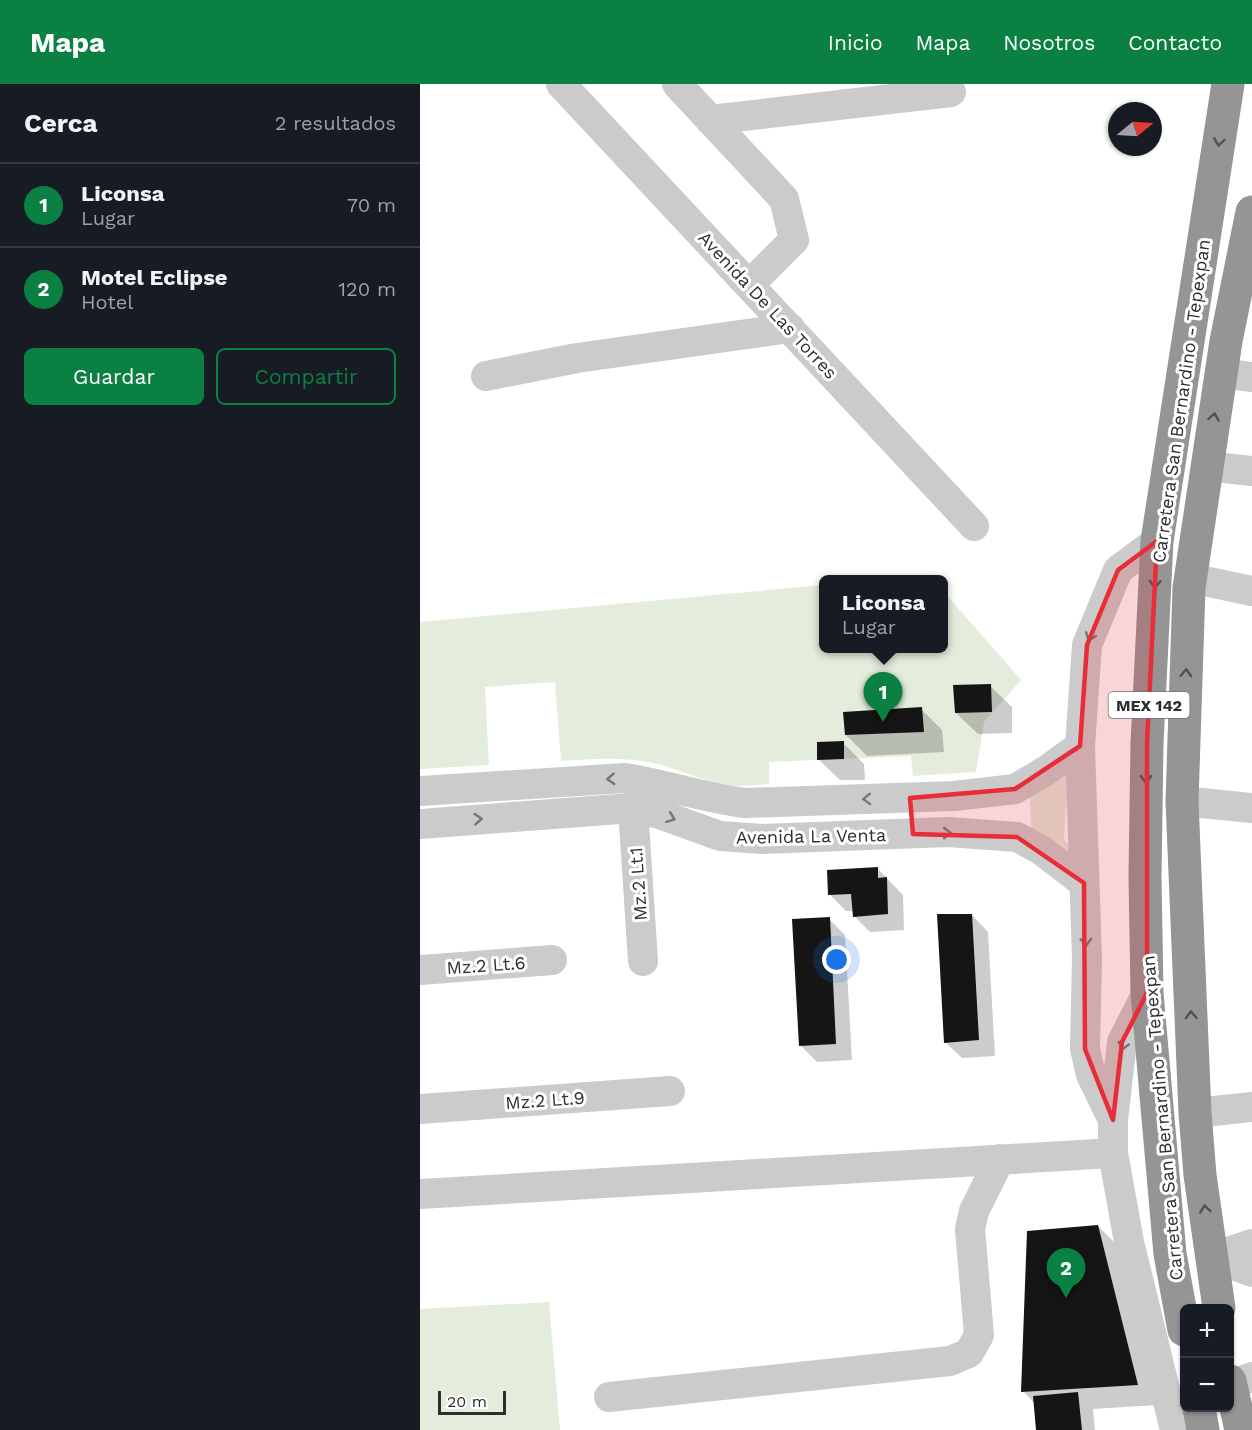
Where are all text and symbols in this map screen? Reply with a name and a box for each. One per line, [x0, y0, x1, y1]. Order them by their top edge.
text: Mapa [30, 26, 105, 59]
text: Inicio [828, 30, 883, 55]
text: Mapa [916, 30, 970, 55]
text: Nosotros [1003, 30, 1095, 55]
text: Contacto [1128, 30, 1222, 55]
north arrow [1108, 102, 1162, 156]
text: Cerca [24, 108, 98, 138]
text: 2 resultados [275, 111, 396, 135]
one-way arrow [1213, 137, 1225, 146]
text: Liconsa [81, 181, 164, 206]
text: 1 [39, 193, 48, 217]
text: 70 m [347, 193, 396, 217]
text: Lugar [81, 206, 135, 230]
street label: Avenida De Las Torres [694, 227, 842, 383]
street label: Carretera San Bernardino - Tepexpan [1148, 238, 1214, 564]
text: Motel Eclipse [81, 265, 228, 290]
text: 2 [38, 277, 49, 301]
text: 120 m [338, 277, 396, 301]
text: Hotel [81, 290, 133, 314]
button: Guardar [24, 348, 204, 405]
button: Compartir [216, 348, 396, 405]
one-way arrow [1208, 412, 1220, 421]
popup [819, 575, 948, 653]
one-way arrow [1149, 579, 1162, 588]
text: Liconsa [842, 590, 925, 615]
text: Lugar [842, 615, 896, 639]
one-way arrow [1085, 631, 1098, 642]
one-way arrow [1180, 668, 1192, 677]
pin: 1 [864, 672, 902, 722]
road number: MEX 142 [1108, 692, 1190, 718]
one-way arrow [607, 772, 616, 785]
one-way arrow [1140, 774, 1153, 783]
one-way arrow [862, 793, 871, 805]
one-way arrow [666, 811, 676, 824]
one-way arrow [474, 813, 483, 826]
street label: Avenida La Venta [736, 824, 886, 848]
one-way arrow [943, 827, 952, 839]
street label: Mz.2 Lt.1 [625, 847, 651, 921]
one-way arrow [1080, 937, 1092, 946]
your location [822, 945, 851, 974]
street label: Mz.2 Lt.6 [446, 952, 526, 978]
street label: Carretera San Bernardino - Tepexpan [1137, 954, 1187, 1282]
one-way arrow [1184, 1010, 1197, 1019]
one-way arrow [1117, 1041, 1130, 1051]
street label: Mz.2 Lt.9 [505, 1087, 585, 1113]
one-way arrow [1199, 1204, 1211, 1214]
pin: 2 [1046, 1248, 1086, 1298]
map controls [1180, 1304, 1234, 1412]
button: + [1180, 1304, 1234, 1358]
button: − [1180, 1358, 1234, 1412]
scale bar [438, 1388, 506, 1416]
text: 20 m [447, 1392, 487, 1411]

